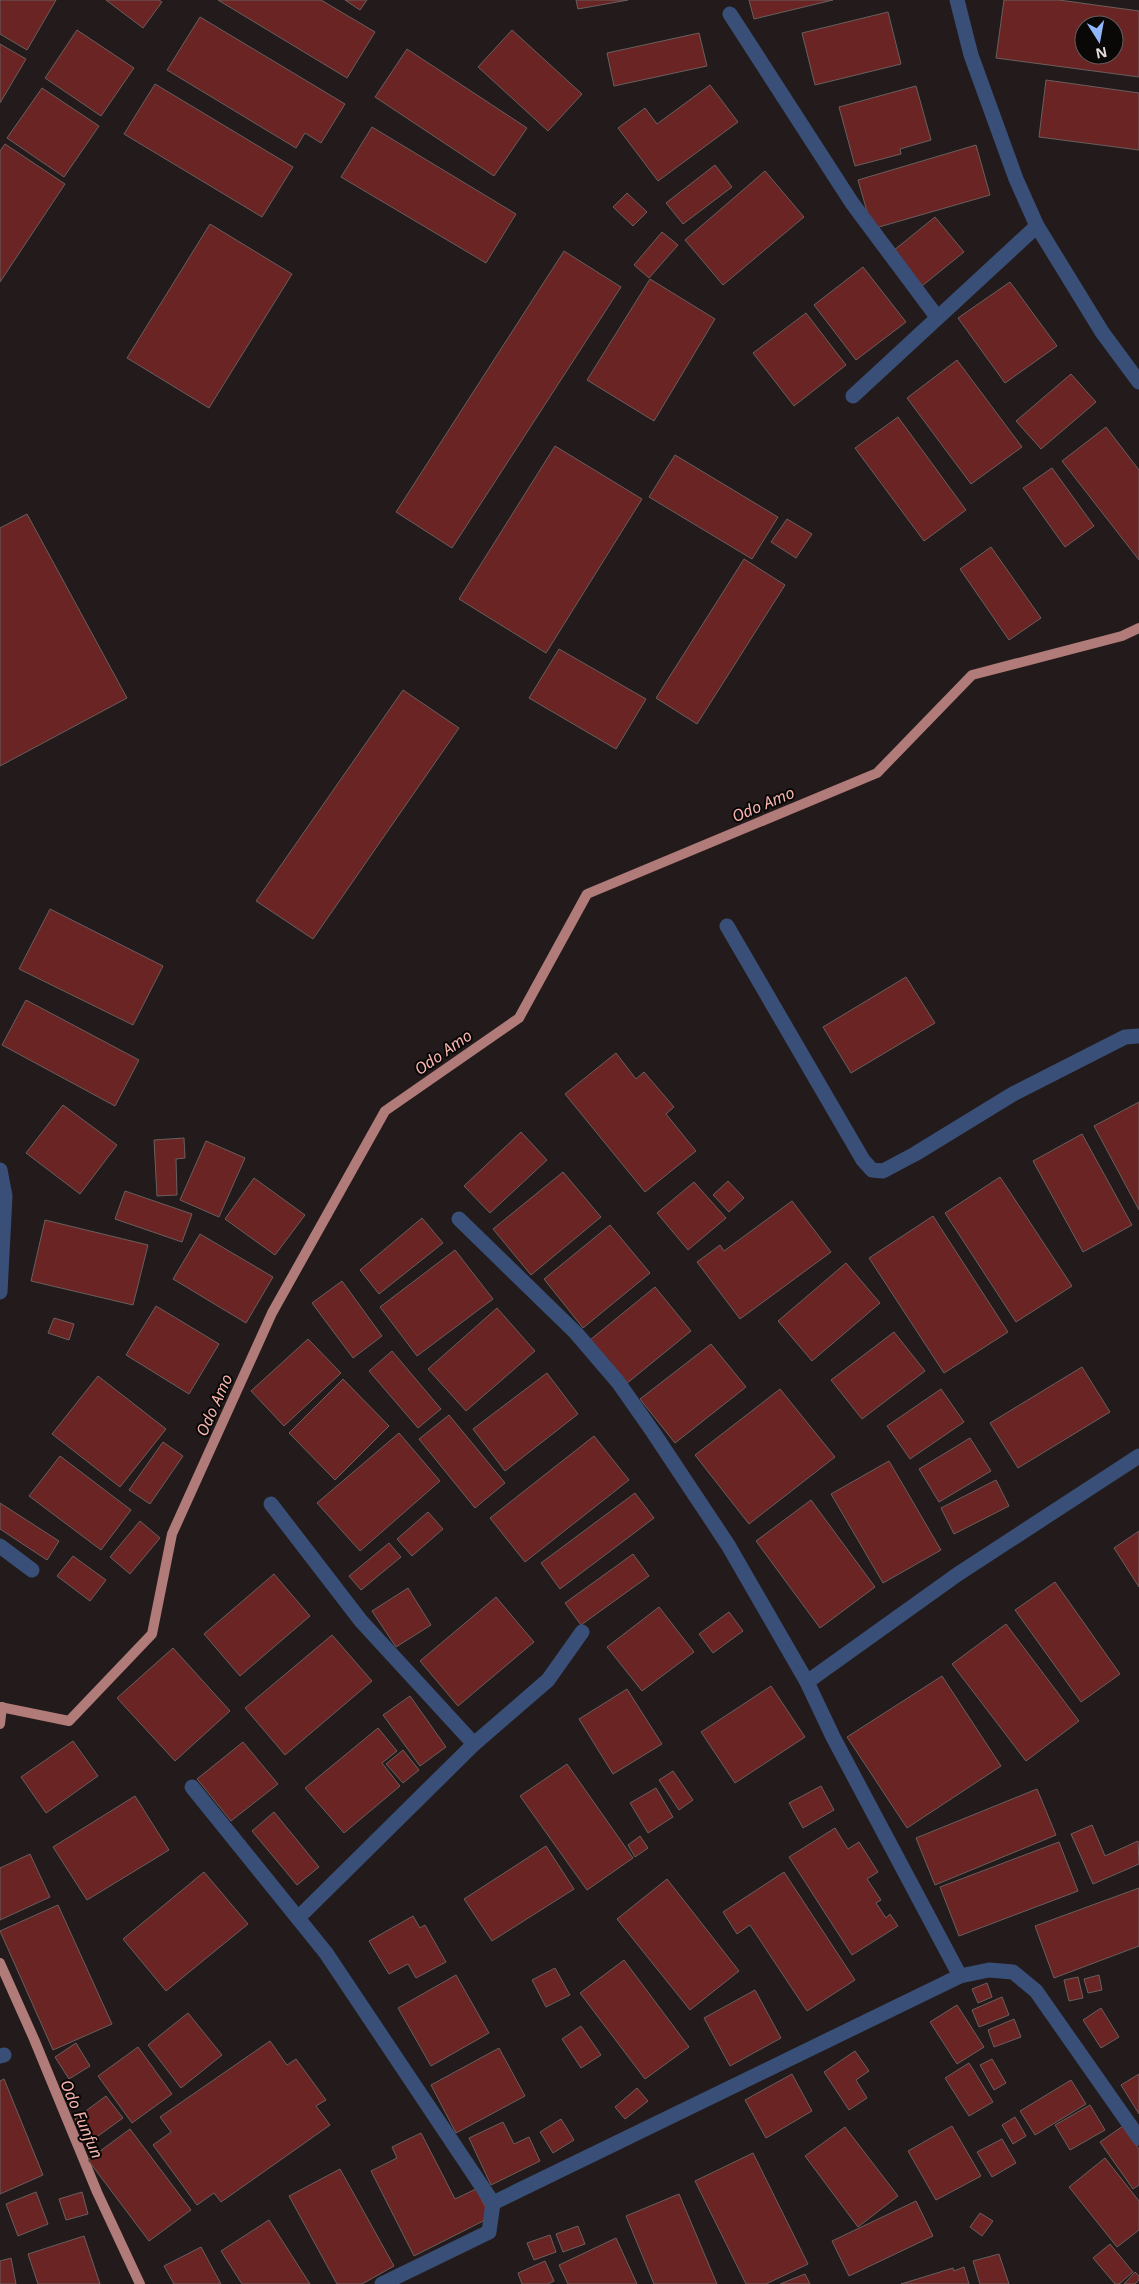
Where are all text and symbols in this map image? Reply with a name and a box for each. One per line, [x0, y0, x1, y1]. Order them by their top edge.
north arrow [1074, 15, 1124, 65]
text: N [1094, 43, 1109, 64]
water label: Odo Amo [728, 781, 798, 827]
water label: Odo Amo [410, 1024, 476, 1080]
water label: Odo Amo [191, 1370, 237, 1440]
water label: Odo Funfun [56, 2076, 108, 2162]

